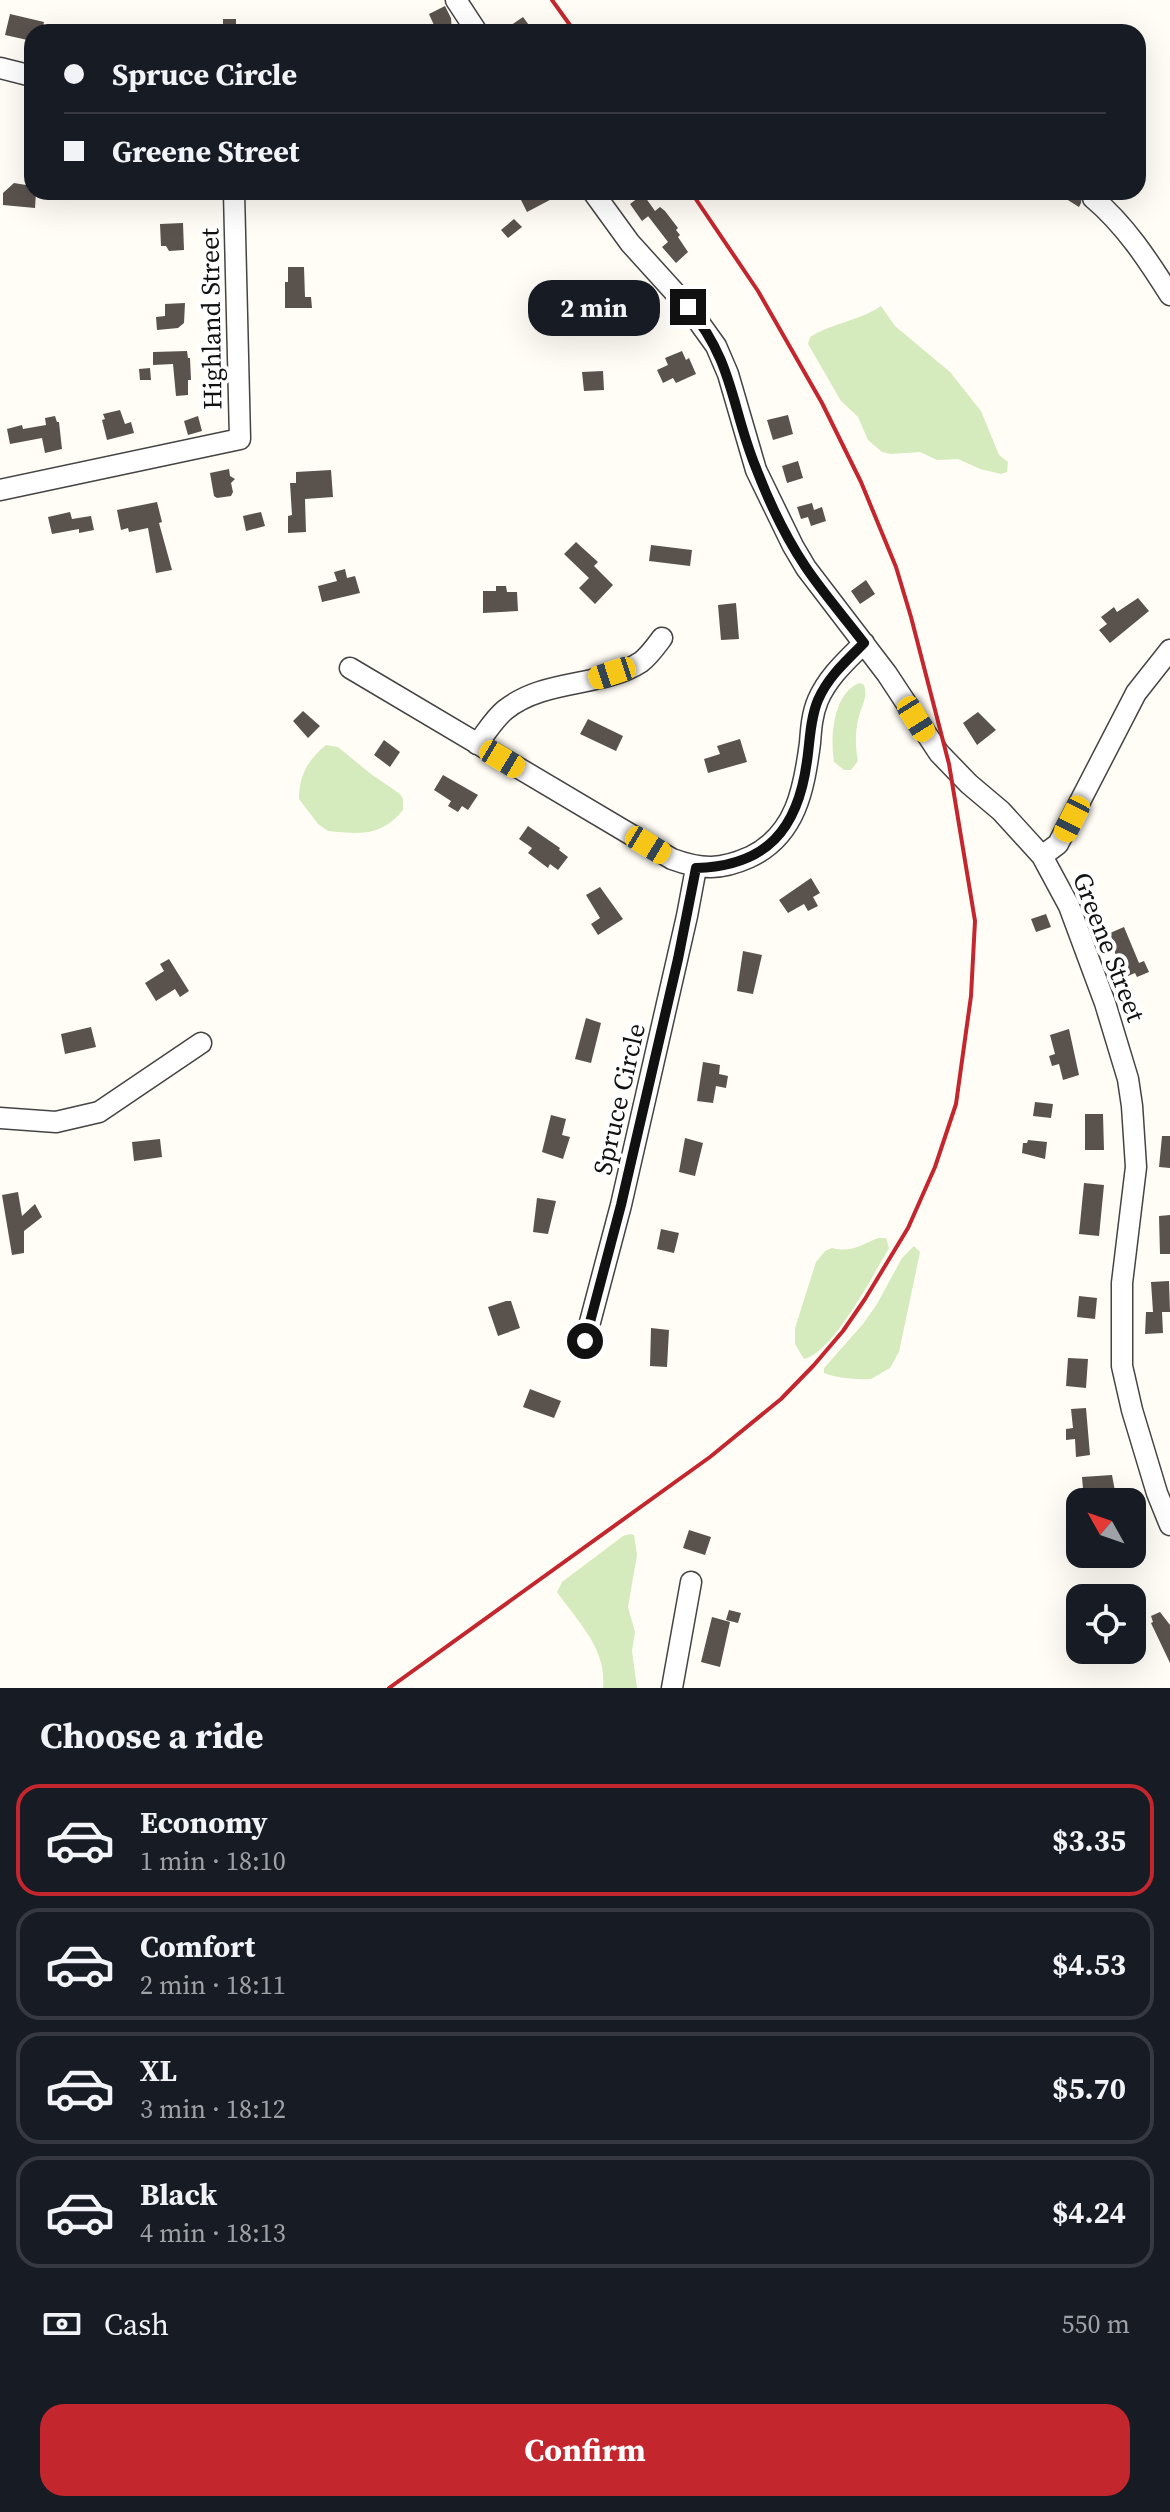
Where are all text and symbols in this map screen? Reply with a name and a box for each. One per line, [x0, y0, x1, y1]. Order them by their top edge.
text: Spruce Circle [112, 54, 297, 95]
text: Greene Street [112, 131, 300, 172]
street label: Highland Street [191, 227, 231, 410]
callout: 2 min [528, 279, 660, 335]
route end [670, 289, 706, 325]
text: 2 min [560, 290, 628, 326]
car [585, 654, 639, 692]
car [893, 692, 939, 746]
car [475, 736, 529, 782]
car [1050, 792, 1094, 846]
car [621, 822, 675, 868]
street label: Greene Street [1064, 867, 1154, 1027]
street label: Spruce Circle [584, 1020, 654, 1178]
route start [567, 1323, 603, 1359]
north arrow [1066, 1488, 1146, 1568]
map controls [1066, 1488, 1146, 1664]
button: locate [1066, 1584, 1146, 1664]
text: Choose a ride [40, 1711, 263, 1760]
text: Economy [140, 1802, 268, 1843]
icon: car [44, 1804, 116, 1876]
text: $3.35 [1052, 1820, 1126, 1861]
text: 1 min · 18:10 [140, 1843, 286, 1879]
text: Comfort [140, 1926, 255, 1967]
icon: car [44, 1928, 116, 2000]
text: $4.53 [1052, 1944, 1126, 1985]
text: 2 min · 18:11 [140, 1967, 286, 2003]
text: XL [140, 2050, 177, 2091]
icon: car [44, 2052, 116, 2124]
text: $5.70 [1052, 2068, 1126, 2109]
text: 3 min · 18:12 [140, 2091, 286, 2127]
text: Black [140, 2174, 217, 2215]
icon: car [44, 2176, 116, 2248]
text: $4.24 [1052, 2192, 1126, 2233]
text: 4 min · 18:13 [140, 2215, 286, 2251]
icon: cash [40, 2302, 84, 2346]
text: Cash [104, 2304, 169, 2345]
text: 550 m [1062, 2306, 1130, 2342]
button: Confirm [40, 2404, 1130, 2496]

